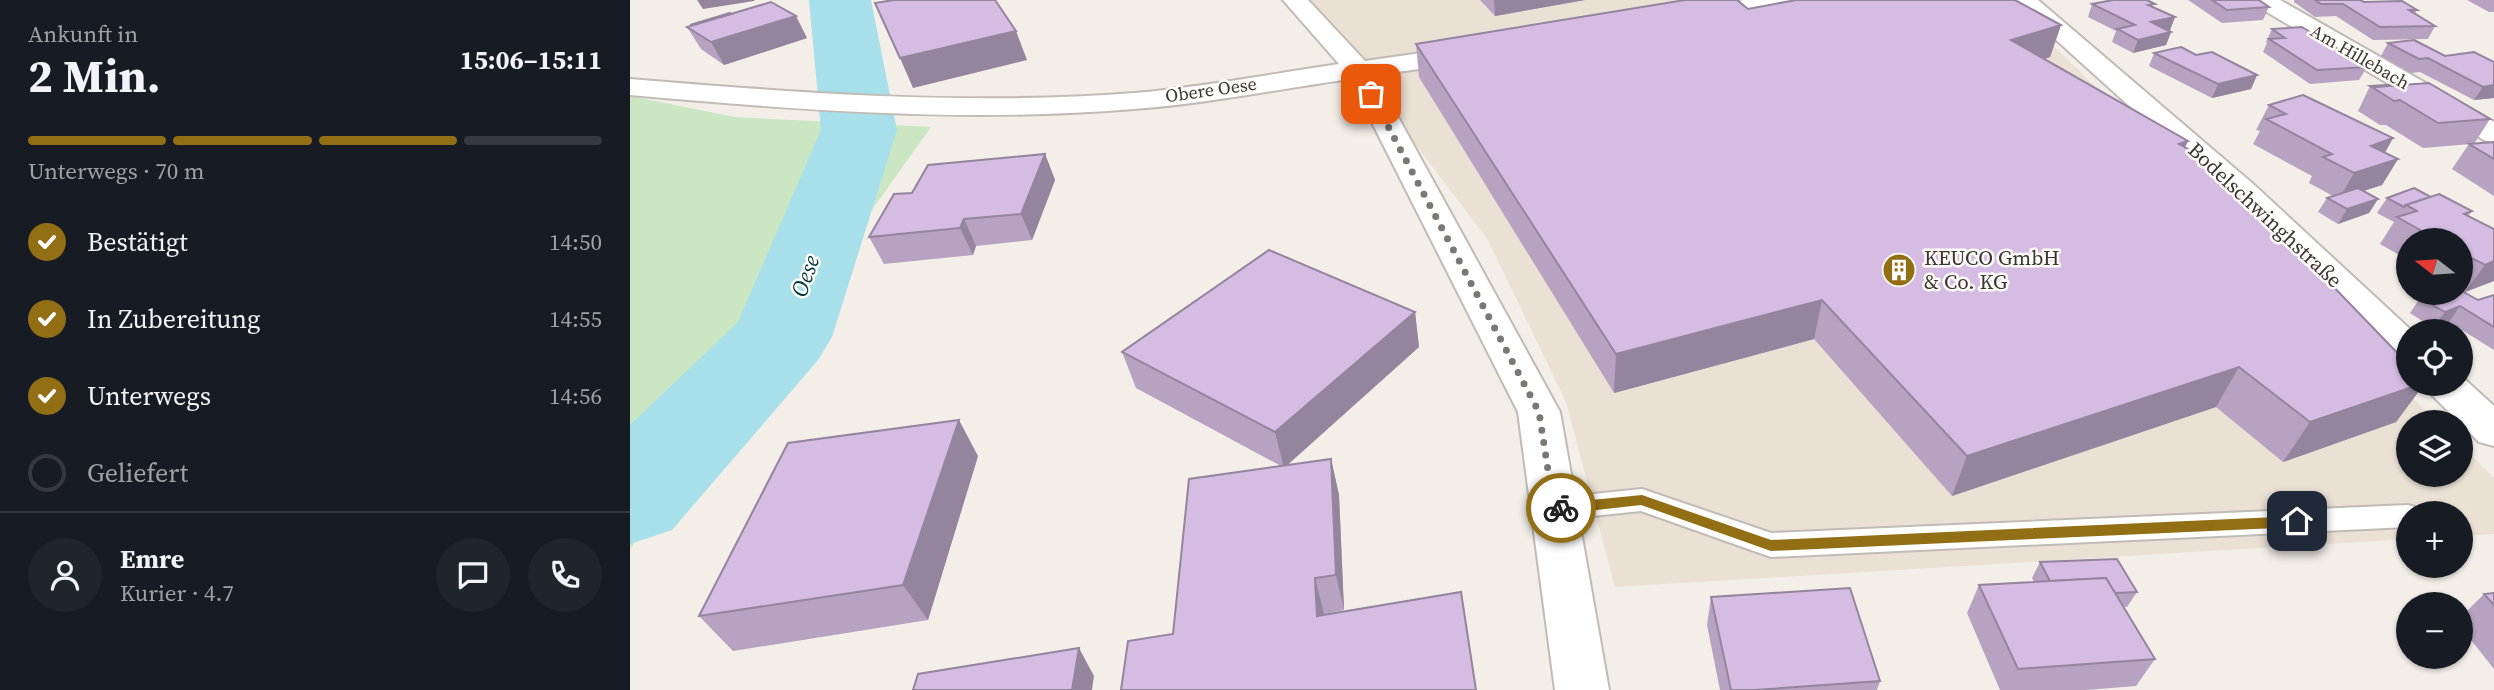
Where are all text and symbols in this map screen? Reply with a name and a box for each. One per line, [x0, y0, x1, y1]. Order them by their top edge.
text: Ankunft in [28, 18, 138, 50]
street label: Am Hillebach [2306, 18, 2415, 95]
text: 15:06–15:11 [460, 42, 602, 78]
text: 2 Min. [28, 44, 161, 107]
pin [1341, 64, 1401, 124]
street label: Obere Oese [1164, 71, 1258, 108]
icon: bag [1352, 75, 1390, 113]
street label: Bodelschwinghstraße [2182, 135, 2349, 294]
text: Unterwegs · 70 m [28, 155, 204, 187]
icon: check [28, 223, 66, 261]
text: Bestätigt [87, 224, 188, 260]
text: 14:50 [549, 226, 602, 258]
north arrow [2396, 228, 2473, 304]
map controls [2396, 228, 2473, 669]
place label: KEUCO GmbH & Co. KG [1924, 243, 2059, 296]
water label: Oese [783, 250, 827, 301]
building icon: KEUCO GmbH & Co. KG [1880, 251, 1918, 289]
icon: check [28, 300, 66, 338]
text: In Zubereitung [87, 301, 261, 337]
text: 14:55 [549, 303, 602, 335]
button: locate [2396, 319, 2473, 396]
icon: check [28, 377, 66, 415]
text: Unterwegs [87, 378, 211, 414]
text: 14:56 [549, 380, 602, 412]
button: layers [2396, 410, 2473, 487]
text: Geliefert [87, 455, 188, 491]
courier [1526, 473, 1596, 543]
icon: bike [1542, 489, 1580, 527]
pin [2267, 491, 2327, 551]
button: + [2396, 501, 2473, 578]
icon: home [2278, 502, 2316, 540]
button: person [28, 538, 102, 612]
button: chat [436, 538, 510, 612]
button: phone [528, 538, 602, 612]
text: Emre [120, 541, 184, 577]
text: Kurier · 4.7 [120, 577, 234, 609]
button: − [2396, 592, 2473, 669]

